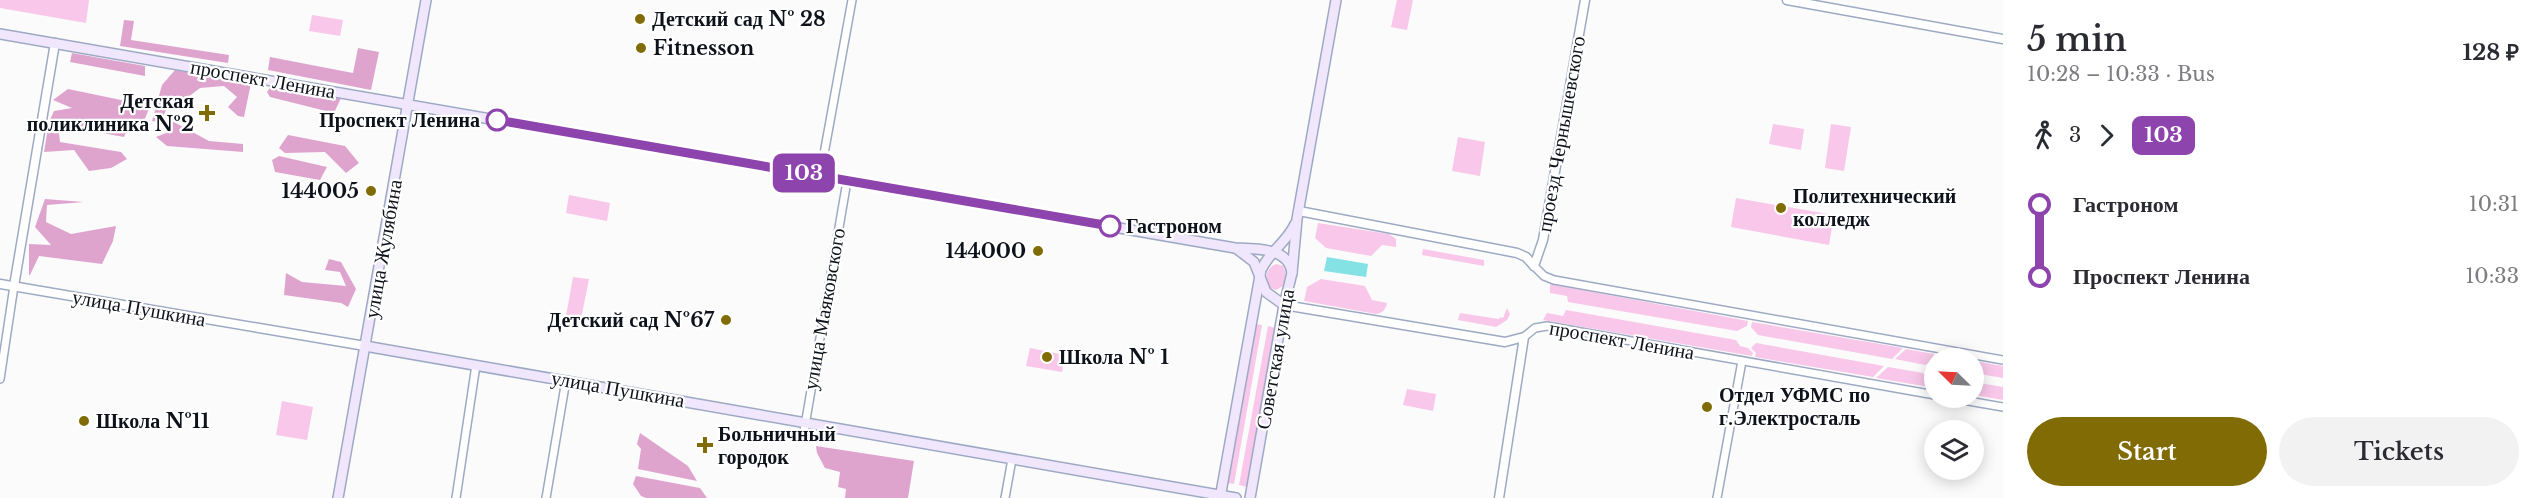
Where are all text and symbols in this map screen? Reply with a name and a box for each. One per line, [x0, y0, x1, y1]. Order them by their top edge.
place label: Детский сад № 28 [652, 7, 826, 31]
marker: Детский сад № 28 [633, 12, 647, 26]
text: 5 min [2027, 19, 2127, 60]
street label: проезд Чернышевского [1532, 34, 1590, 234]
place label: Fitnesson [653, 36, 755, 60]
text: 128 ₽ [2462, 39, 2519, 66]
marker: Fitnesson [634, 41, 648, 55]
street label: проспект Ленина [189, 54, 338, 104]
text: 10:28 – 10:33 · Bus [2027, 62, 2215, 86]
place label: Детская поликлиника №2 [27, 89, 194, 136]
marker: Детская поликлиника №2 [198, 104, 216, 122]
place label: Проспект Ленина [319, 108, 480, 132]
marker: Проспект Ленина [486, 109, 508, 131]
icon: walk [2027, 119, 2060, 152]
icon: forward [2090, 119, 2123, 152]
text: 103 [2144, 122, 2183, 148]
text: 3 [2069, 123, 2081, 147]
line badge: 103 [770, 154, 838, 192]
text: 103 [785, 160, 823, 186]
street label: улица Жулябина [359, 177, 407, 320]
place label: 144005 [282, 179, 359, 203]
marker: 144005 [364, 184, 378, 198]
place label: Политехнический колледж [1793, 184, 1956, 231]
text: Гастроном [2073, 191, 2178, 218]
text: 10:31 [2469, 192, 2519, 216]
marker: Политехнический колледж [1774, 201, 1788, 215]
place label: Гастроном [1126, 214, 1222, 238]
marker: Гастроном [1099, 215, 1121, 237]
street label: улица Маяковского [798, 226, 850, 392]
place label: 144000 [945, 239, 1026, 263]
marker: 144000 [1031, 244, 1045, 258]
text: Проспект Ленина [2073, 263, 2250, 290]
text: 10:33 [2465, 264, 2519, 288]
street label: улица Пушкина [70, 284, 208, 332]
street label: Советская улица [1251, 287, 1299, 431]
place label: Детский сад №67 [547, 308, 715, 332]
marker: Детский сад №67 [719, 313, 733, 327]
street label: проспект Ленина [1548, 315, 1697, 365]
place label: Школа № 1 [1059, 345, 1169, 369]
north arrow [1924, 348, 1984, 408]
map controls [1924, 348, 1984, 480]
marker: Школа № 1 [1040, 350, 1054, 364]
street label: улица Пушкина [549, 365, 687, 413]
place label: Отдел УФМС по г.Электросталь [1719, 383, 1870, 430]
marker: Отдел УФМС по г.Электросталь [1700, 400, 1714, 414]
place label: Школа №11 [96, 409, 210, 433]
marker: Школа №11 [77, 414, 91, 428]
button: Start [2027, 417, 2267, 486]
button: Tickets [2279, 417, 2519, 486]
button: layers [1924, 420, 1984, 480]
place label: Больничный городок [718, 422, 836, 469]
marker: Больничный городок [696, 436, 714, 454]

